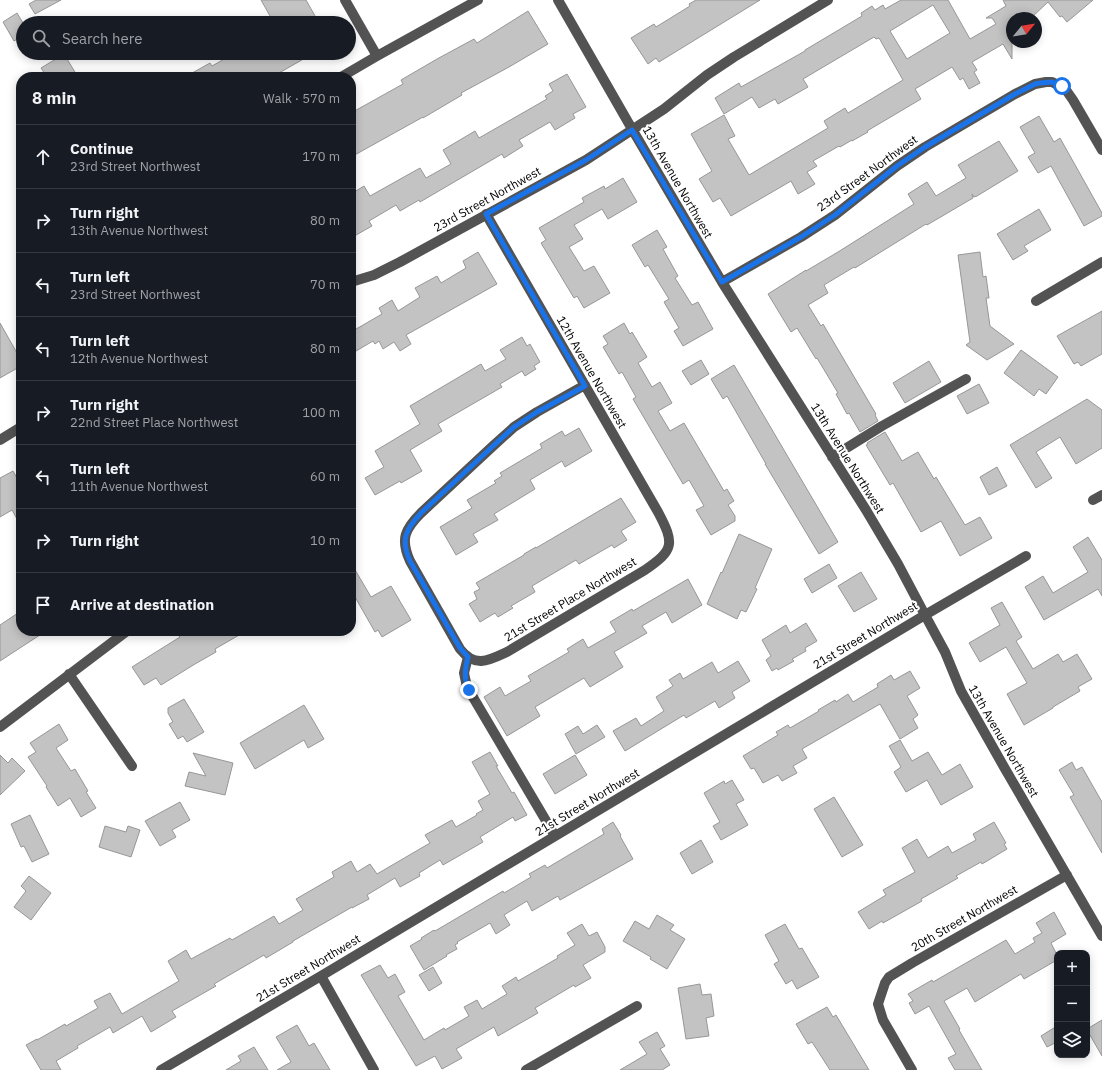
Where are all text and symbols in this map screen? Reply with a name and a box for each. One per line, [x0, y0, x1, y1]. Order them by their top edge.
north arrow [1006, 12, 1042, 48]
search box [16, 16, 356, 60]
icon: search [30, 27, 52, 49]
text: Search here [62, 29, 142, 48]
route start [1053, 77, 1071, 95]
text: 8 min [32, 87, 76, 109]
text: Walk · 570 m [263, 90, 340, 107]
street label: 13th Avenue Northwest [640, 123, 716, 241]
street label: 23rd Street Northwest [814, 131, 920, 215]
text: Continue [70, 139, 134, 158]
icon: ahead [32, 146, 54, 168]
text: 170 m [302, 148, 340, 165]
text: 23rd Street Northwest [70, 158, 201, 175]
street label: 23rd Street Northwest [431, 163, 543, 235]
text: Turn right [70, 203, 139, 222]
icon: right [32, 210, 54, 232]
text: 80 m [310, 212, 340, 229]
text: 13th Avenue Northwest [70, 222, 208, 239]
text: Turn left [70, 267, 130, 286]
icon: left [32, 274, 54, 296]
text: 70 m [310, 276, 340, 293]
text: 23rd Street Northwest [70, 286, 201, 303]
street label: 12th Avenue Northwest [554, 313, 630, 431]
text: Turn left [70, 331, 130, 350]
icon: left [32, 338, 54, 360]
text: 80 m [310, 340, 340, 357]
text: 12th Avenue Northwest [70, 350, 208, 367]
text: Turn right [70, 395, 139, 414]
street label: 13th Avenue Northwest [808, 400, 888, 516]
icon: right [32, 402, 54, 424]
text: 100 m [302, 404, 340, 421]
text: 22nd Street Place Northwest [70, 414, 238, 431]
text: Turn left [70, 459, 130, 478]
icon: left [32, 466, 54, 488]
text: 60 m [310, 468, 340, 485]
text: 11th Avenue Northwest [70, 478, 208, 495]
icon: right [32, 530, 54, 552]
text: Turn right [70, 531, 139, 550]
text: 10 m [310, 532, 340, 549]
street label: 21st Street Place Northwest [501, 554, 639, 644]
icon: arrive [32, 594, 54, 616]
text: Arrive at destination [70, 595, 214, 614]
street label: 21st Street Northwest [810, 598, 920, 672]
route end [460, 681, 478, 699]
street label: 13th Avenue Northwest [966, 682, 1042, 800]
street label: 21st Street Northwest [532, 765, 642, 839]
street label: 20th Street Northwest [908, 881, 1020, 955]
street label: 21st Street Northwest [253, 931, 363, 1005]
map controls [1054, 950, 1090, 1058]
button: + [1054, 950, 1090, 986]
button: − [1054, 986, 1090, 1022]
button: layers [1054, 1022, 1090, 1058]

